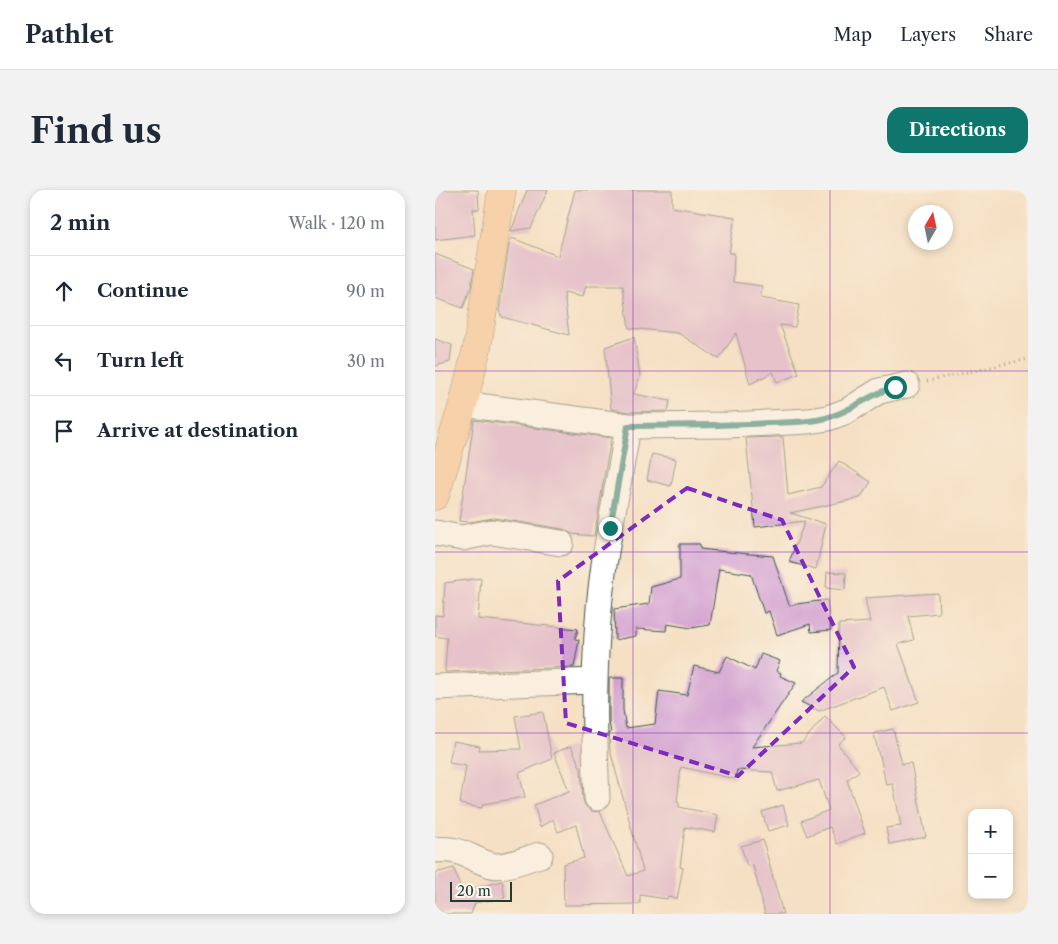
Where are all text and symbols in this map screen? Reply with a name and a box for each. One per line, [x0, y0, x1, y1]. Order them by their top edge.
text: Pathlet [25, 20, 113, 49]
text: Map [834, 24, 872, 46]
text: Layers [900, 24, 956, 46]
text: Share [984, 24, 1033, 46]
button: Directions [887, 107, 1028, 153]
text: Find us [30, 109, 162, 152]
north arrow [908, 205, 953, 250]
text: 2 min [50, 210, 110, 235]
text: Walk · 120 m [289, 213, 385, 233]
icon: ahead [50, 277, 78, 305]
text: Continue [97, 279, 189, 302]
text: 90 m [346, 281, 385, 301]
icon: left [50, 347, 78, 375]
text: Turn left [97, 349, 184, 372]
text: 30 m [347, 351, 385, 371]
route start [884, 376, 907, 399]
icon: arrive [50, 417, 78, 445]
text: Arrive at destination [97, 419, 298, 442]
route end [599, 517, 622, 540]
map controls [968, 809, 1013, 899]
button: + [968, 809, 1013, 854]
button: − [968, 854, 1013, 899]
scale bar [450, 879, 513, 902]
text: 20 m [457, 882, 491, 900]

